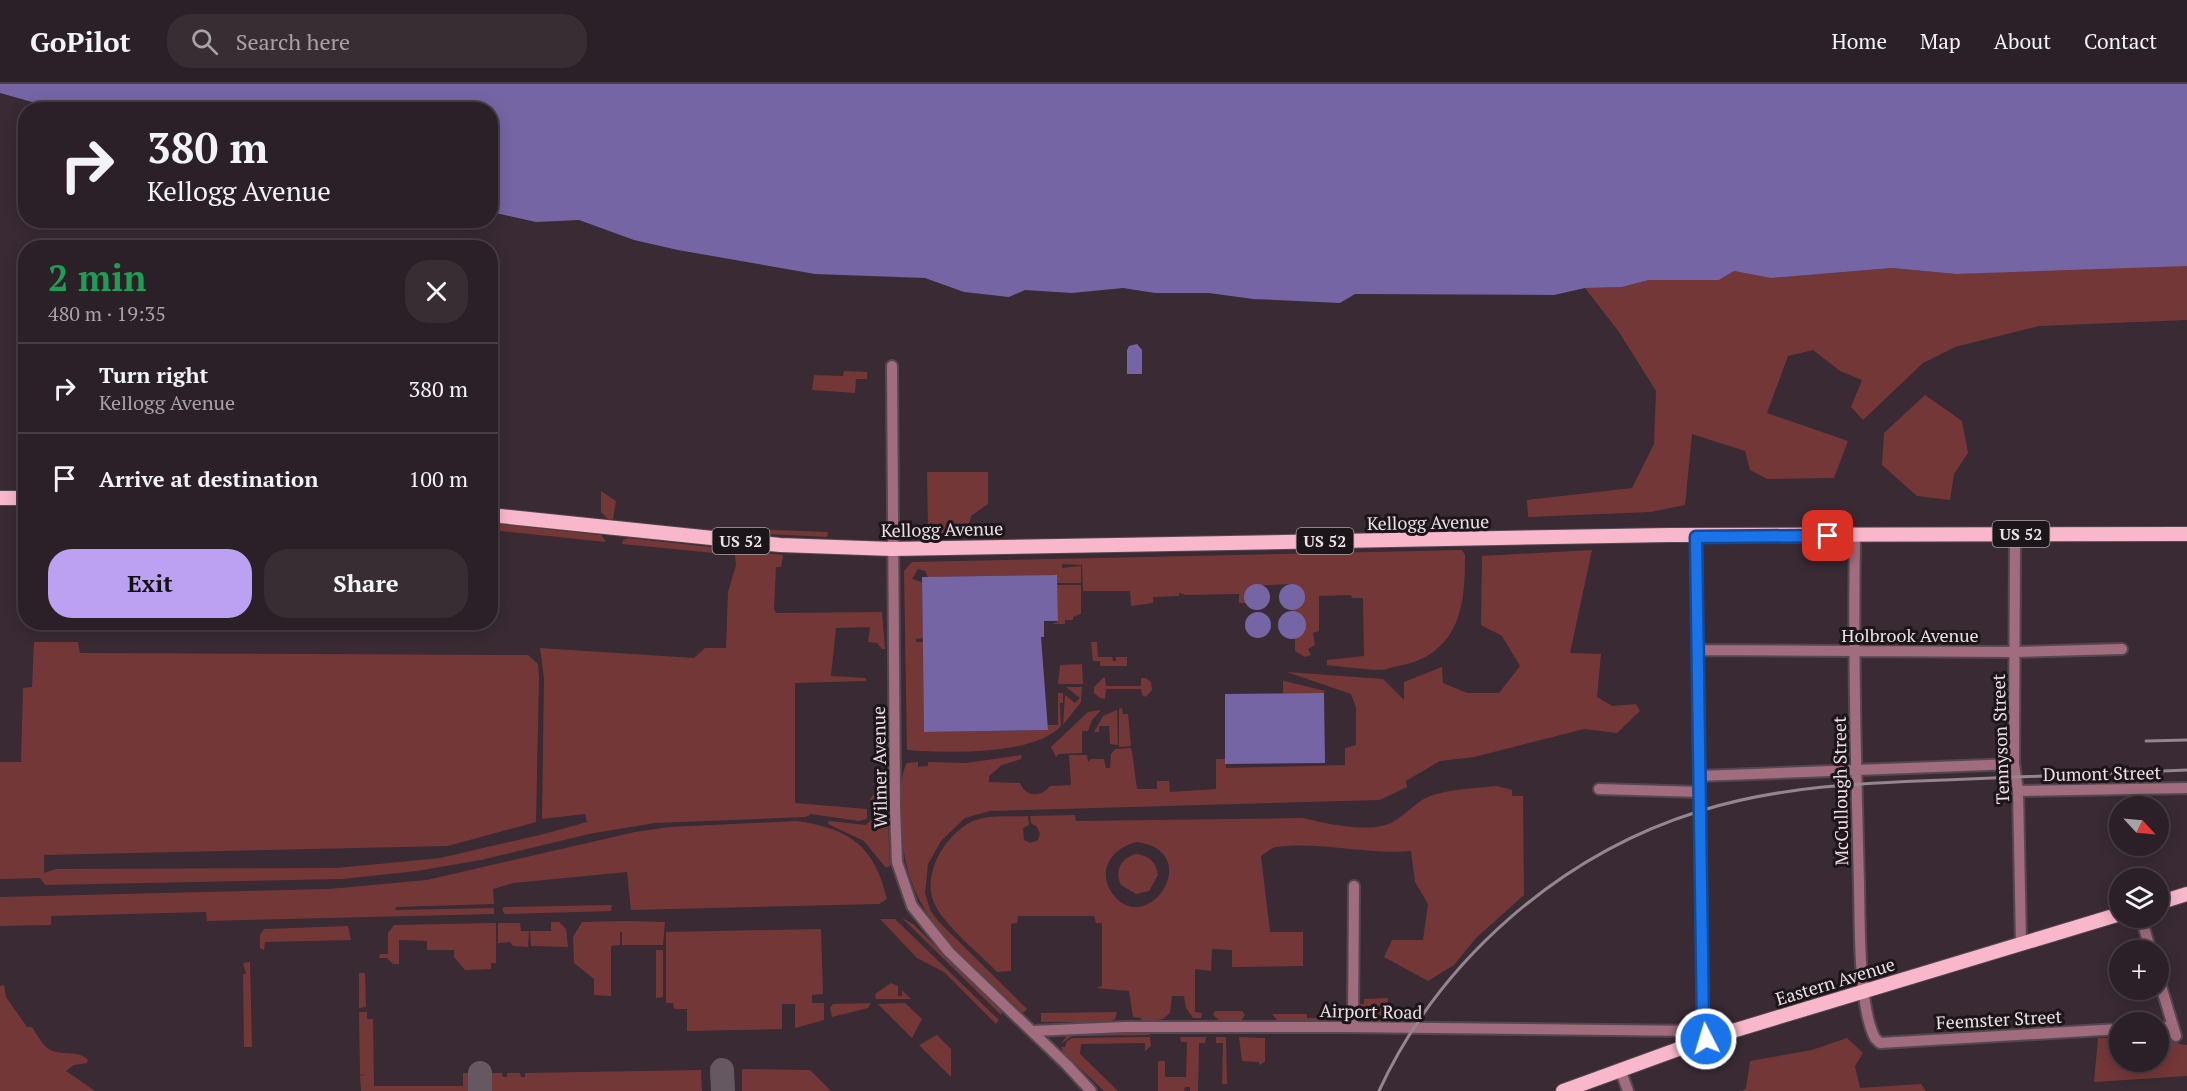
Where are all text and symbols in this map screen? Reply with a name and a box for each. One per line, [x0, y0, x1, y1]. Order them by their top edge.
search box [167, 14, 587, 68]
text: GoPilot [30, 23, 131, 60]
icon: search [188, 25, 221, 58]
text: Search here [236, 27, 350, 56]
text: Home [1831, 27, 1887, 55]
text: Map [1920, 27, 1961, 55]
text: About [1994, 27, 2051, 55]
text: Contact [2084, 27, 2157, 55]
text: 380 m [147, 119, 268, 175]
icon: right [48, 126, 126, 204]
text: Kellogg Avenue [147, 173, 331, 209]
text: 2 min [48, 254, 146, 301]
button: close [405, 260, 468, 323]
text: 480 m · 19:35 [48, 300, 166, 327]
text: Turn right [99, 360, 208, 389]
icon: right [48, 372, 81, 405]
text: 380 m [408, 374, 468, 403]
text: Kellogg Avenue [99, 389, 235, 416]
icon: arrive [48, 462, 81, 495]
text: Arrive at destination [99, 464, 318, 493]
text: 100 m [408, 464, 468, 493]
street label: Kellogg Avenue [1367, 509, 1489, 535]
pin [1802, 510, 1853, 561]
street label: Kellogg Avenue [881, 516, 1003, 542]
icon: arrive [1811, 519, 1844, 552]
road number: US 52 [1992, 521, 2050, 547]
road number: US 52 [712, 528, 770, 554]
road number: US 52 [1296, 528, 1354, 554]
button: Exit [48, 549, 252, 618]
button: Share [264, 549, 468, 618]
street label: Holbrook Avenue [1841, 623, 1979, 647]
street label: Tennyson Street [1986, 673, 2014, 805]
street label: Wilmer Avenue [866, 706, 892, 828]
street label: McCullough Street [1827, 716, 1853, 866]
street label: Dumont Street [2043, 760, 2162, 786]
north arrow [2109, 796, 2169, 856]
map controls [2109, 796, 2169, 1072]
button: layers [2109, 868, 2169, 928]
button: + [2109, 940, 2169, 1000]
street label: Eastern Avenue [1772, 951, 1898, 1011]
street label: Airport Road [1319, 998, 1423, 1024]
street label: Feemster Street [1935, 1004, 2063, 1034]
position arrow [1674, 1007, 1738, 1071]
button: − [2109, 1012, 2169, 1072]

